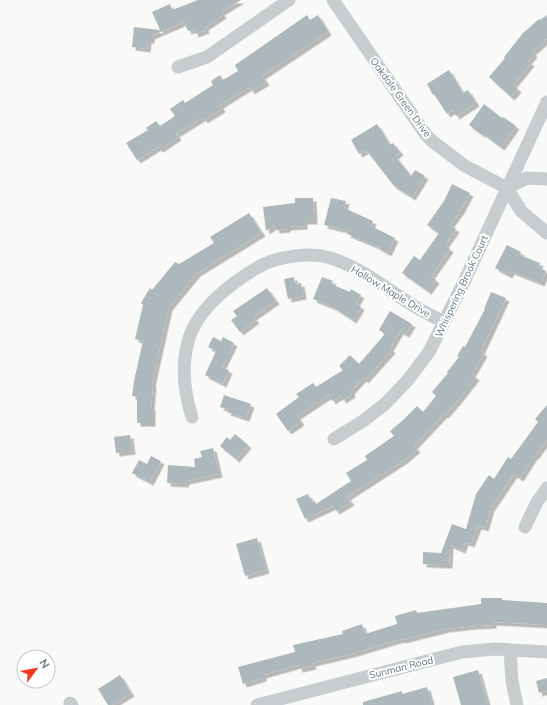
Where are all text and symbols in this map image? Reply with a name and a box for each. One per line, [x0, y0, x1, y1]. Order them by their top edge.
street label: Oakdale Green Drive [367, 55, 434, 140]
street label: Whispering Brook Court [432, 233, 491, 339]
street label: Hollow Maple Drive [349, 263, 433, 320]
north arrow [16, 649, 56, 689]
street label: Sunman Road [368, 653, 435, 682]
text: N [36, 656, 53, 671]

